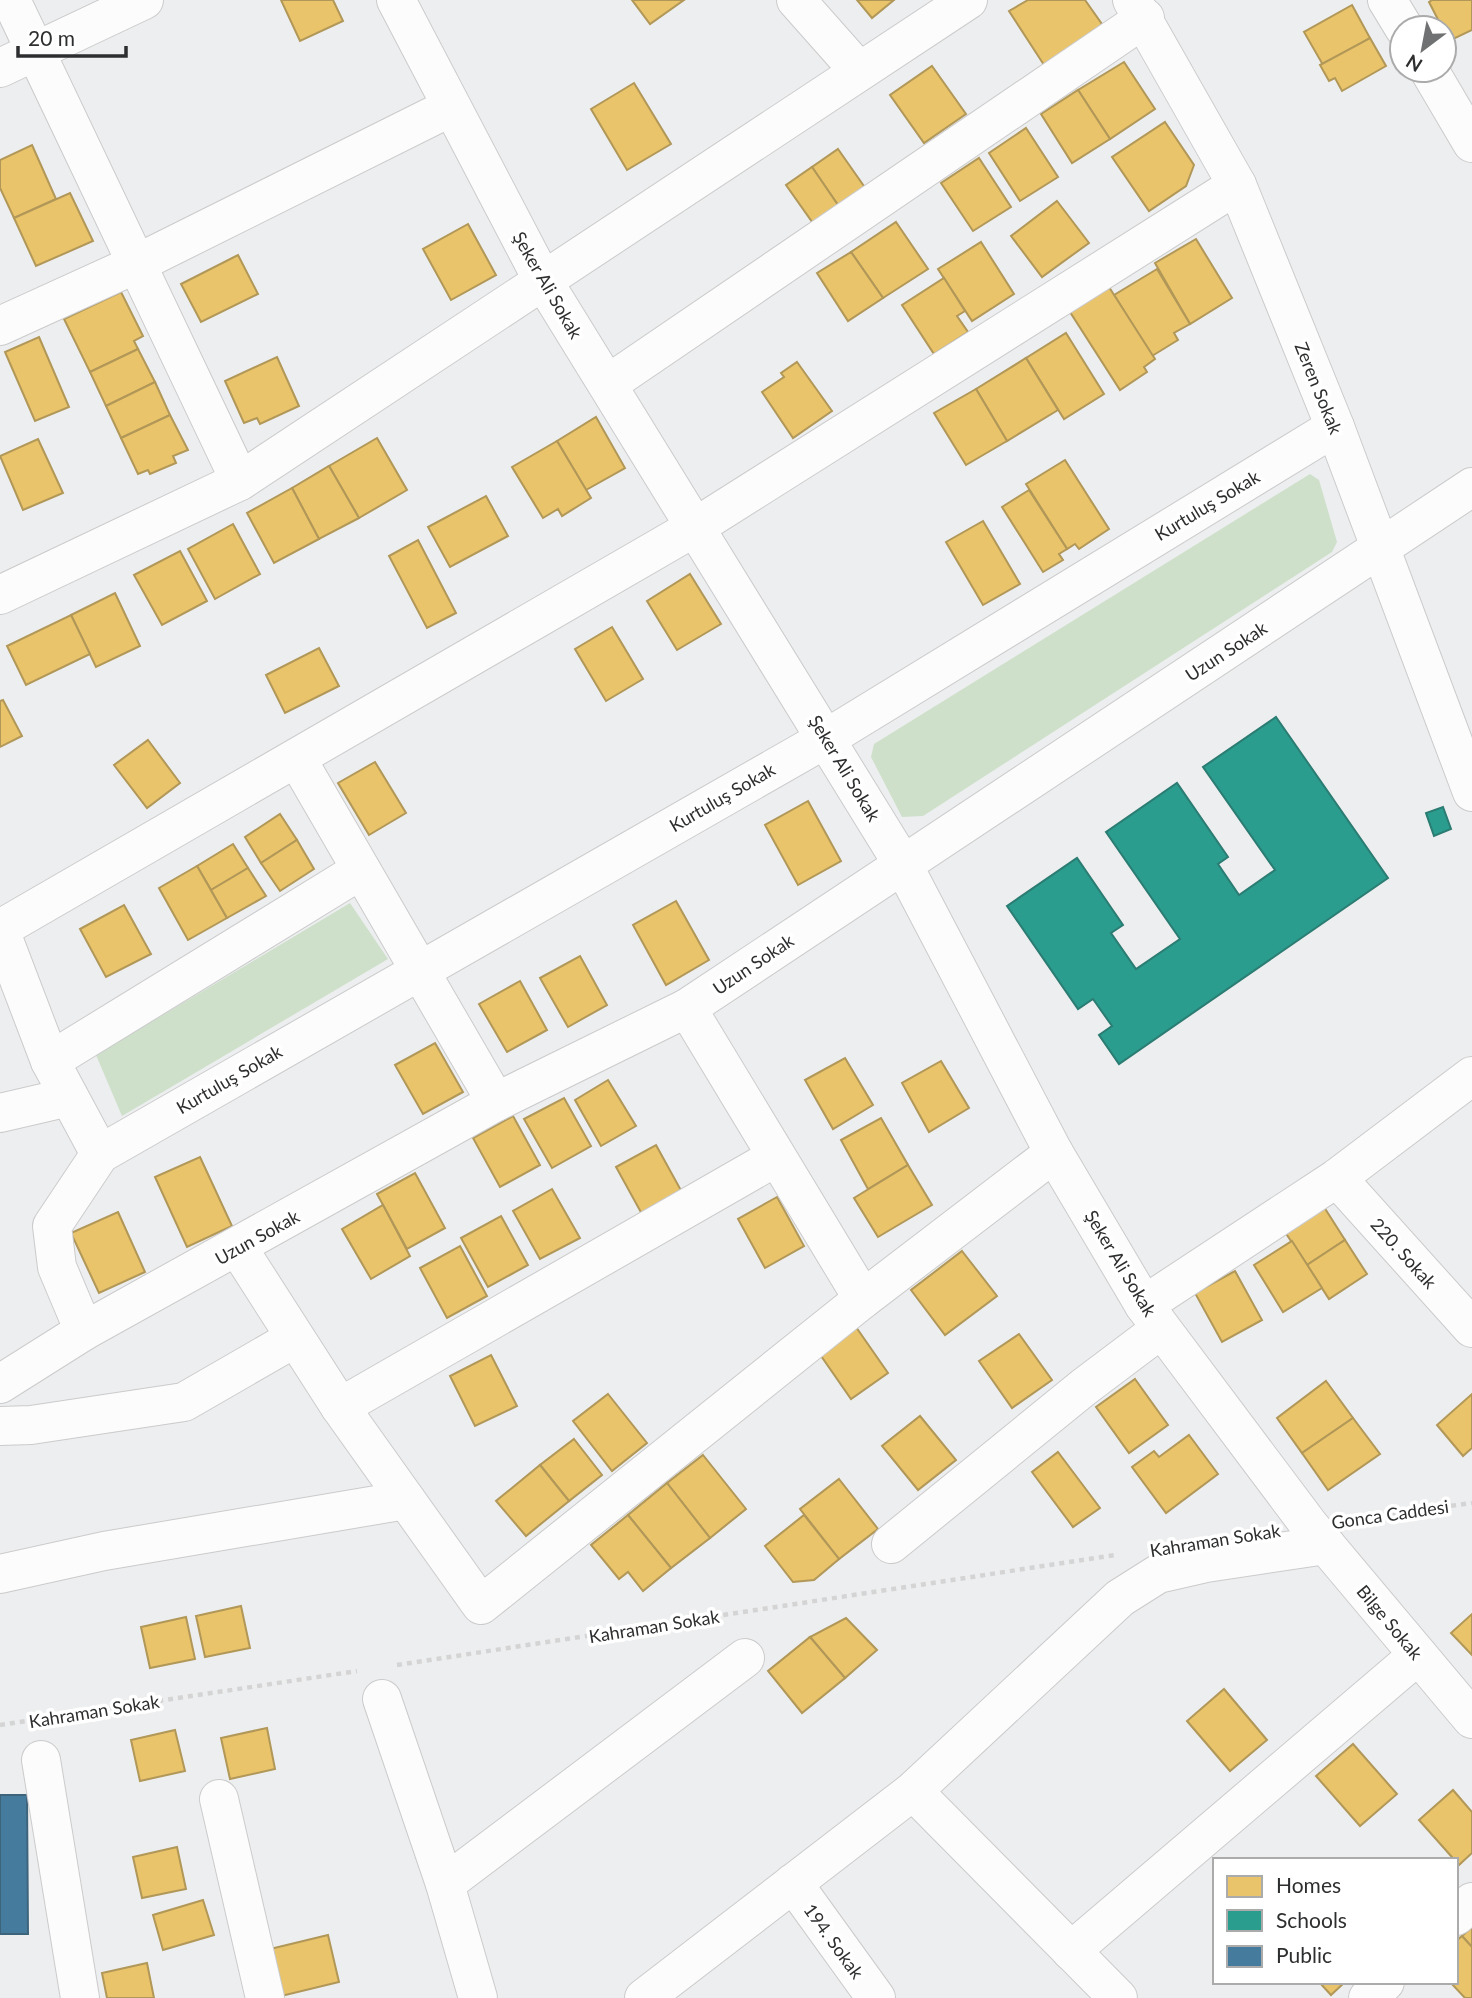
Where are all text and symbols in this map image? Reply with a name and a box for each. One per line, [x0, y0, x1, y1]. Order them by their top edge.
scale bar [18, 14, 126, 58]
north arrow [1388, 14, 1458, 84]
text: 20 m [28, 25, 75, 50]
text: N [1401, 50, 1426, 77]
street label: Şeker Ali Sokak [508, 228, 588, 343]
street label: Zeren Sokak [1291, 339, 1348, 438]
street label: Kurtuluş Sokak [1151, 465, 1264, 545]
street label: Uzun Sokak [1181, 616, 1272, 686]
street label: Şeker Ali Sokak [805, 711, 886, 826]
street label: Kurtuluş Sokak [665, 757, 779, 836]
street label: Uzun Sokak [708, 928, 798, 999]
street label: Kurtuluş Sokak [172, 1039, 286, 1118]
street label: Uzun Sokak [211, 1204, 304, 1269]
street label: Şeker Ali Sokak [1081, 1206, 1162, 1321]
street label: 220. Sokak [1367, 1213, 1442, 1293]
street label: Gonca Caddesi [1330, 1495, 1450, 1533]
street label: Kahraman Sokak [1148, 1519, 1283, 1561]
street label: Bilge Sokak [1352, 1580, 1428, 1664]
street label: Kahraman Sokak [587, 1605, 722, 1647]
street label: Kahraman Sokak [27, 1690, 162, 1732]
legend [1213, 1858, 1458, 1984]
text: Homes [1276, 1872, 1341, 1897]
street label: 194. Sokak [799, 1899, 869, 1983]
text: Schools [1276, 1907, 1347, 1932]
text: Public [1276, 1942, 1332, 1967]

